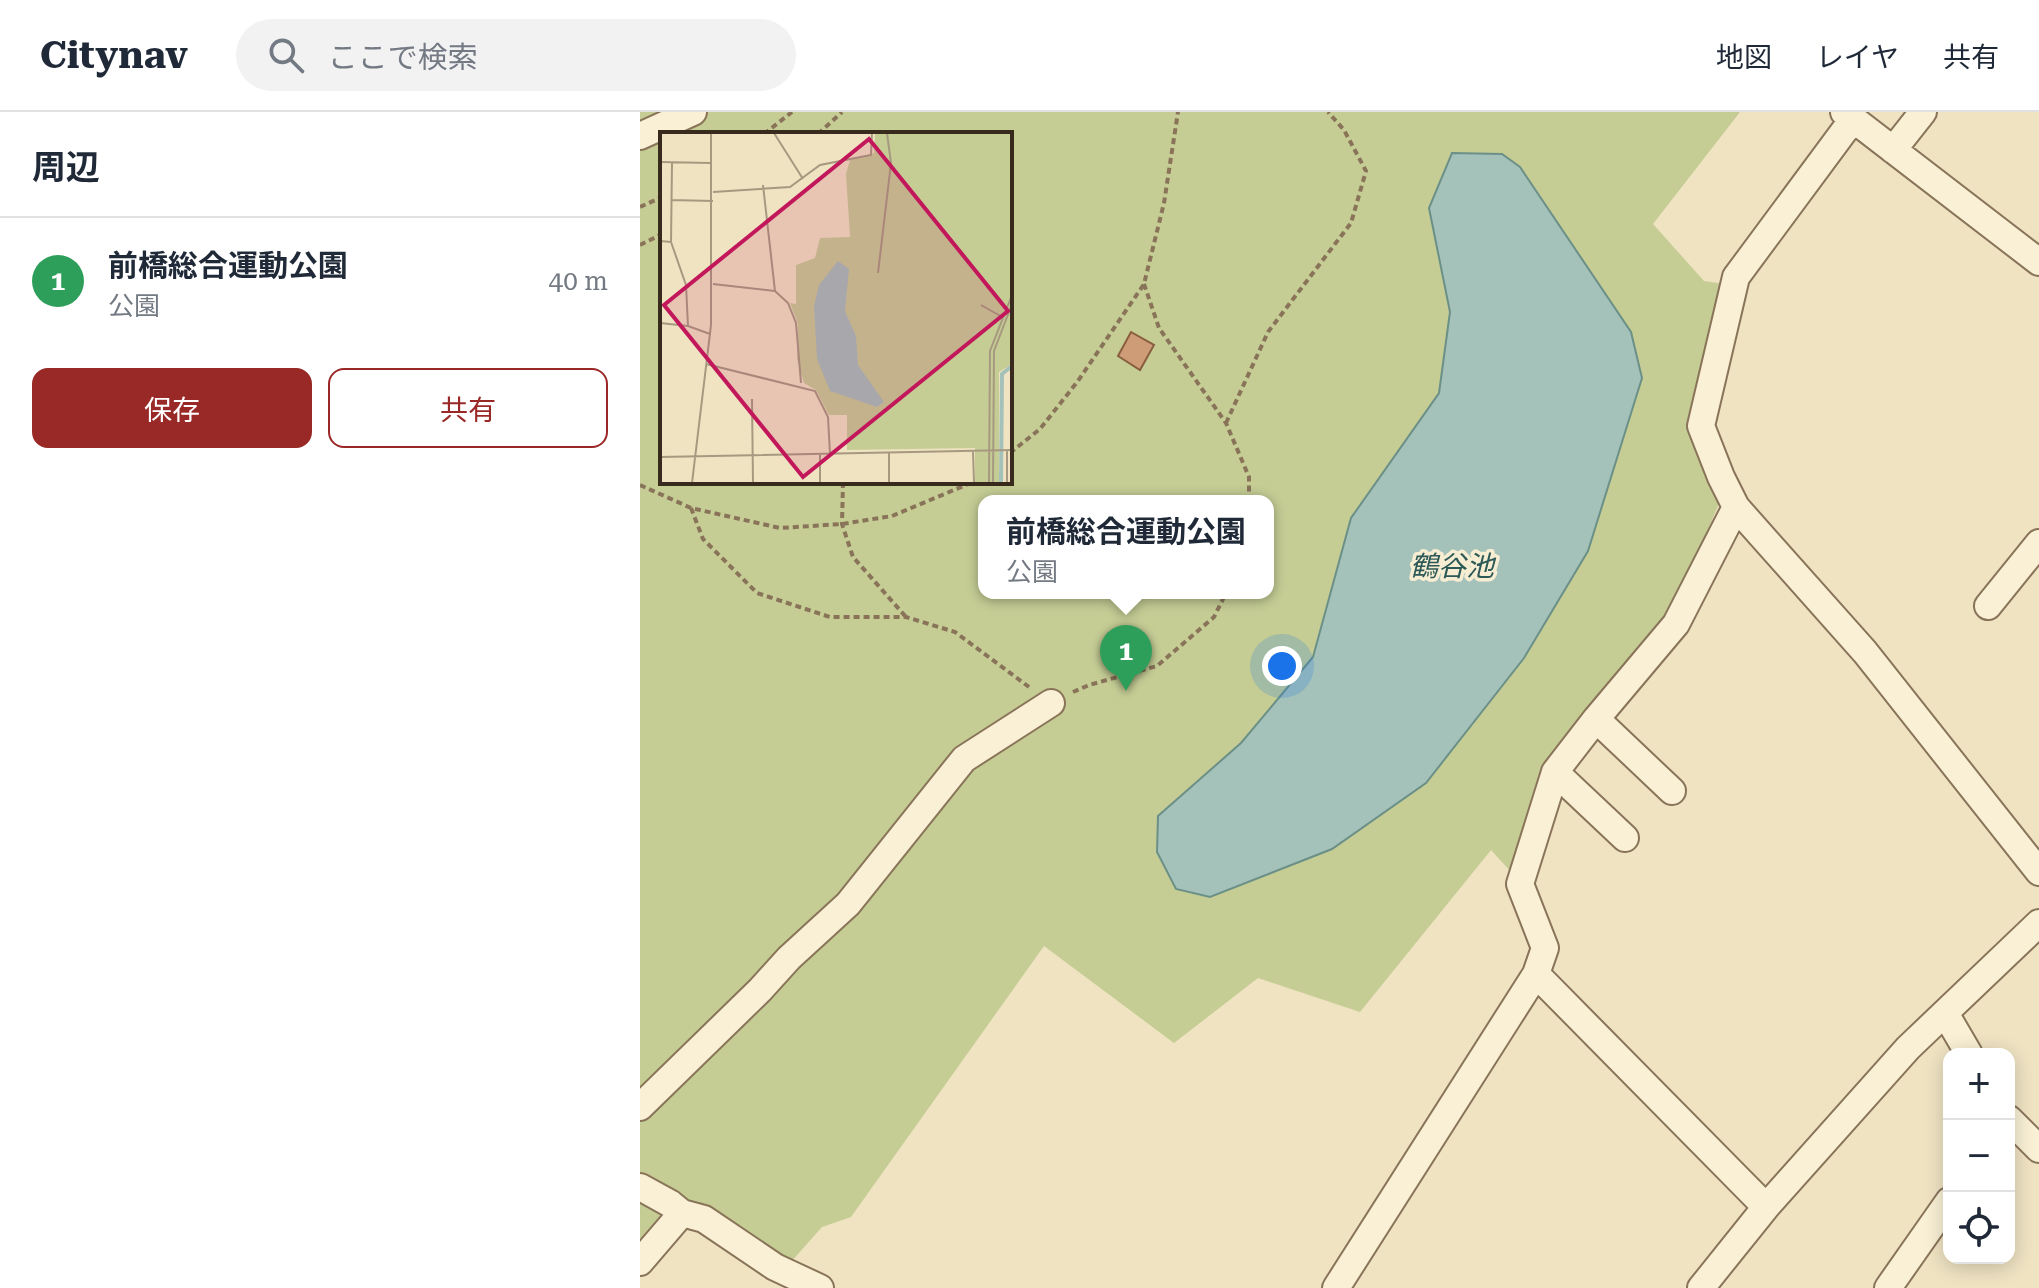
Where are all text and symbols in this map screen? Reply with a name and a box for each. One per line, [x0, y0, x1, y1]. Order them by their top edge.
search box [236, 19, 796, 91]
text: Citynav [40, 33, 188, 77]
icon: search [264, 33, 308, 77]
text: ここで検索 [328, 40, 478, 75]
text: 地図 [1716, 41, 1772, 74]
text: レイヤ [1816, 41, 1899, 74]
text: 共有 [1943, 41, 1999, 74]
inset map [660, 132, 1012, 484]
text: 周辺 [32, 147, 100, 187]
text: 前橋総合運動公園 [108, 248, 348, 283]
text: 1 [51, 266, 65, 296]
text: 40 m [549, 266, 608, 296]
text: 公園 [108, 291, 160, 321]
button: 保存 [32, 368, 312, 448]
button: 共有 [328, 368, 608, 448]
popup [978, 495, 1274, 599]
text: 前橋総合運動公園 [1006, 514, 1246, 549]
water label: 鶴谷池 [1410, 550, 1497, 583]
text: 公園 [1006, 557, 1058, 587]
pin: 1 [1100, 625, 1152, 691]
your location [1262, 646, 1302, 686]
map controls [1943, 1048, 2015, 1264]
button: + [1943, 1048, 2015, 1120]
button: − [1943, 1120, 2015, 1192]
button: locate [1943, 1192, 2015, 1264]

